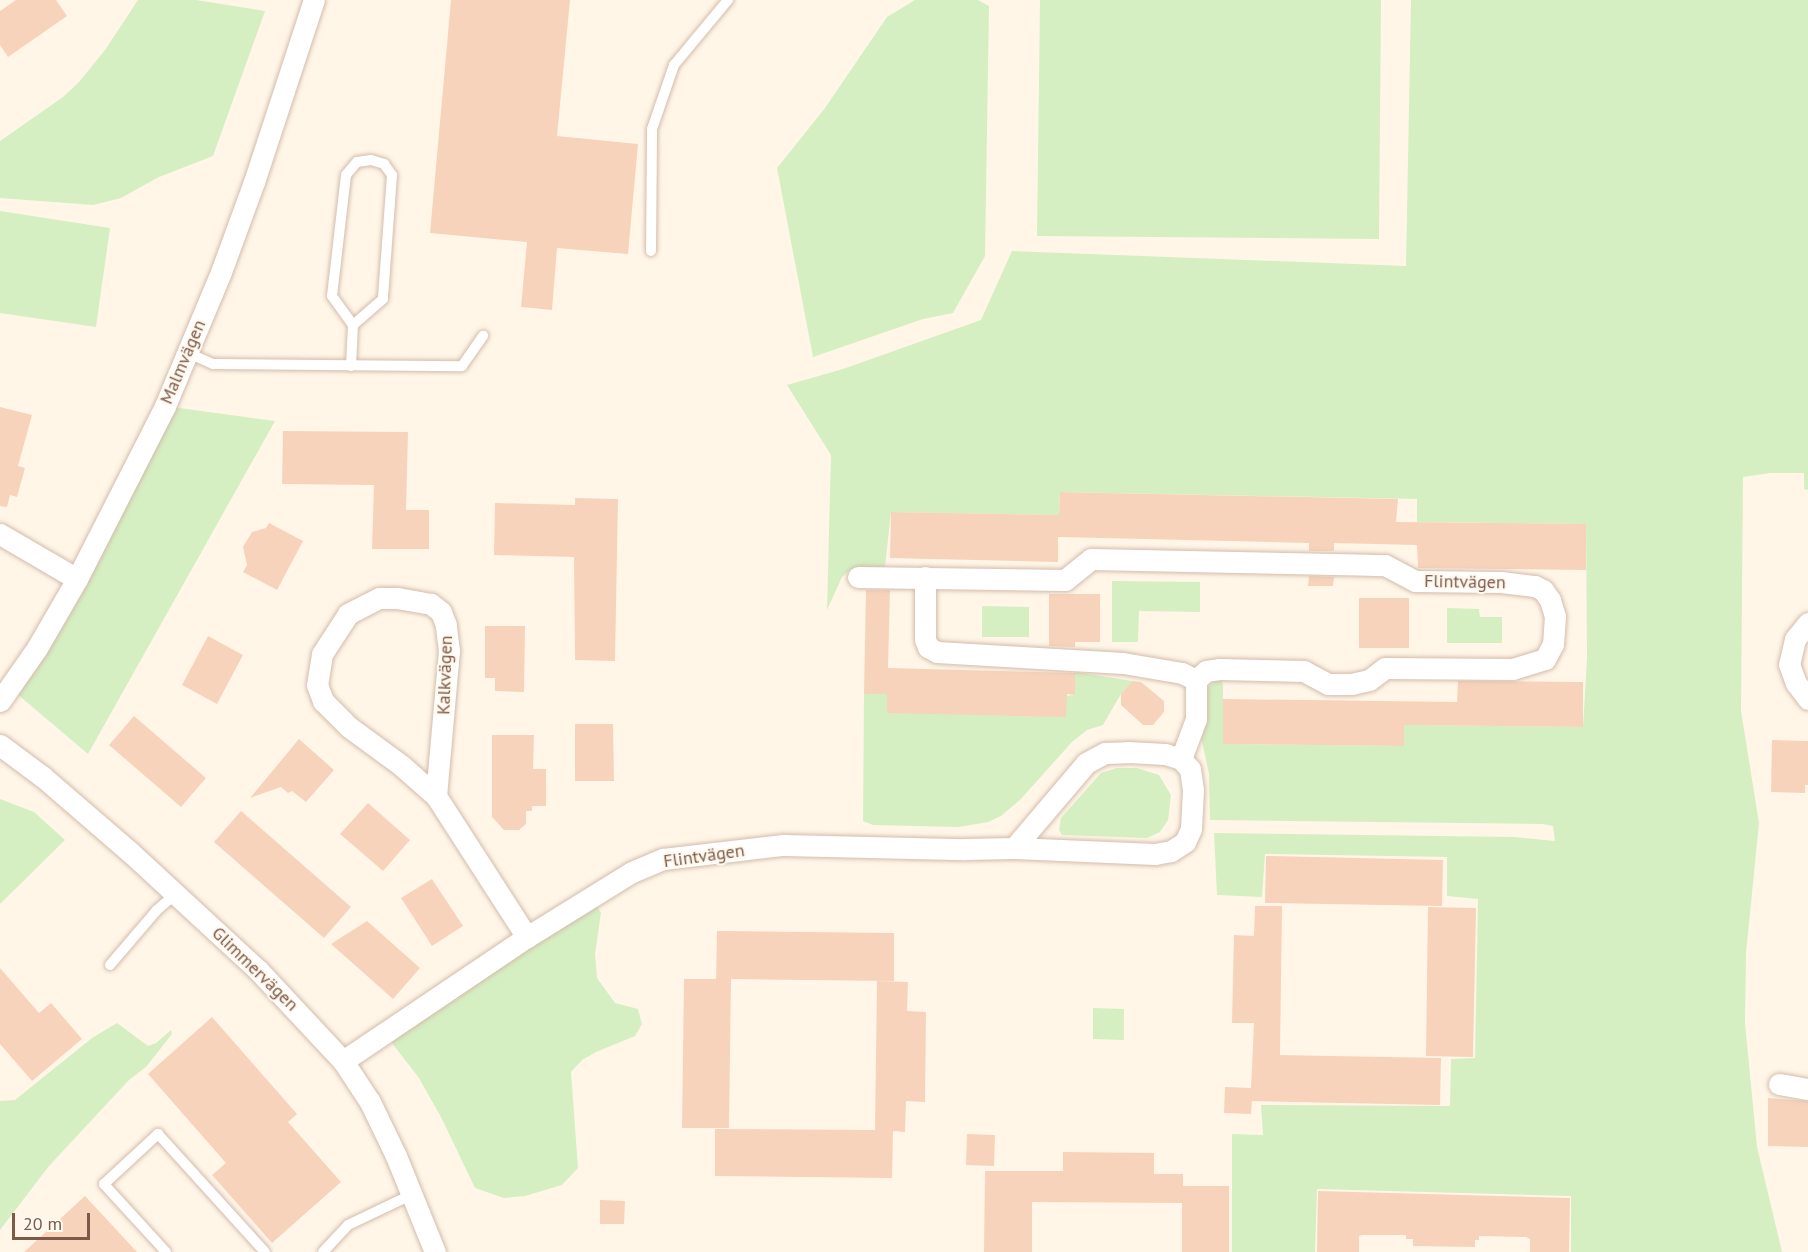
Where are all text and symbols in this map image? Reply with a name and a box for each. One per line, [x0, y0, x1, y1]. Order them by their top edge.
street label: Malmvägen [156, 317, 210, 407]
street label: Flintvägen [1424, 570, 1506, 594]
street label: Kalkvägen [433, 635, 457, 715]
street label: Flintvägen [662, 840, 746, 872]
street label: Glimmervägen [207, 922, 303, 1016]
scale bar [15, 1201, 93, 1239]
text: 20 m [23, 1212, 62, 1235]

